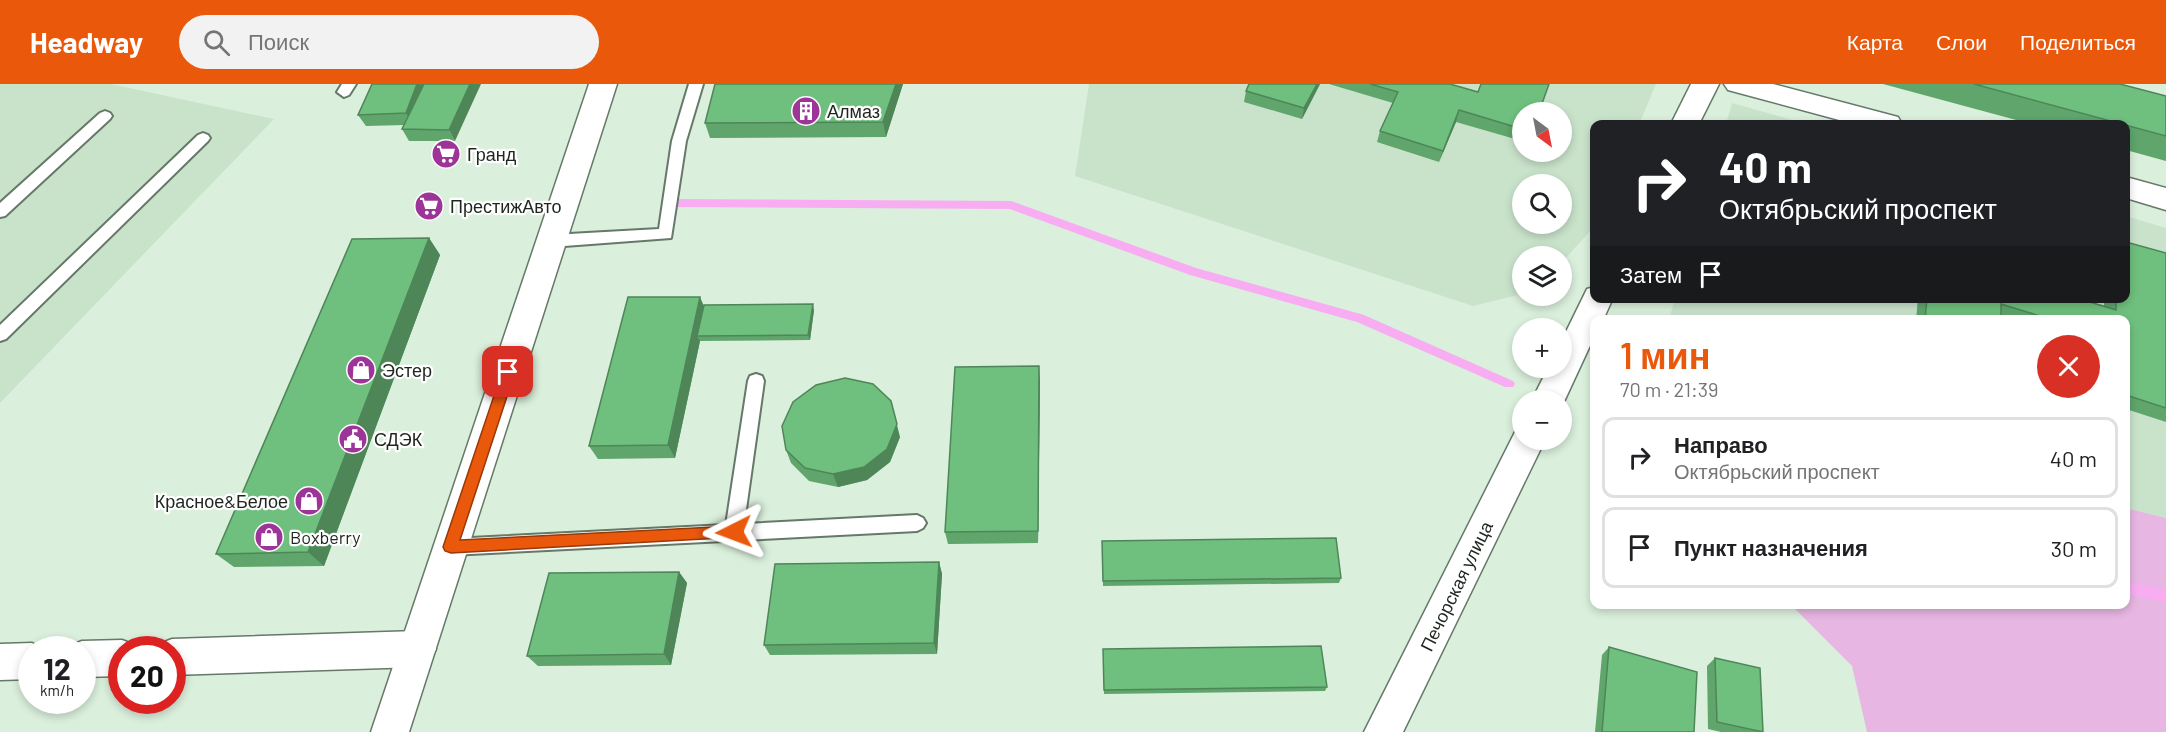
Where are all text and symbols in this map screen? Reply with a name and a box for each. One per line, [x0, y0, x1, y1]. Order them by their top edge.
search box [179, 15, 599, 69]
text: Headway [30, 25, 143, 59]
icon: search [200, 26, 233, 59]
text: Поиск [248, 28, 309, 54]
text: Карта [1847, 29, 1903, 54]
text: Слои [1936, 29, 1987, 54]
text: Поделиться [2020, 29, 2136, 54]
building icon: Алмаз [790, 95, 822, 127]
place label: Алмаз [827, 100, 880, 122]
north arrow [1512, 102, 1572, 162]
map controls [1512, 102, 1572, 450]
supermarket icon: Гранд [430, 138, 462, 170]
text: 40 m [1719, 141, 1812, 191]
place label: Гранд [467, 143, 517, 165]
icon: right [1620, 144, 1698, 222]
button: search [1512, 174, 1572, 234]
supermarket icon: ПрестижАвто [413, 190, 445, 222]
text: Октябрьский проспект [1719, 192, 1997, 224]
place label: ПрестижАвто [450, 195, 562, 217]
button: layers [1512, 246, 1572, 306]
icon: arrive [1694, 258, 1727, 291]
text: Затем [1620, 261, 1682, 287]
button: + [1512, 318, 1572, 378]
text: 1 мин [1620, 333, 1710, 376]
button: close [2037, 335, 2100, 398]
pin [482, 346, 533, 397]
shop icon: Эстер [345, 354, 377, 386]
icon: arrive [491, 355, 524, 388]
place label: Эстер [382, 359, 432, 381]
text: 70 m · 21:39 [1620, 377, 1718, 401]
button: − [1512, 390, 1572, 450]
public building icon: СДЭК [337, 423, 369, 455]
place label: СДЭК [374, 428, 423, 450]
text: Направо [1674, 431, 1768, 457]
icon: right [1623, 441, 1656, 474]
text: 40 m [2050, 445, 2097, 471]
text: Октябрьский проспект [1674, 459, 1880, 483]
shop icon: Красное&Белое [293, 485, 325, 517]
place label: Красное&Белое [155, 490, 288, 512]
position arrow [702, 500, 766, 564]
street label: Печорская улица [1415, 517, 1497, 655]
shop icon: Boxberry [253, 521, 285, 553]
place label: Boxberry [290, 526, 361, 548]
icon: arrive [1623, 531, 1656, 564]
text: Пункт назначения [1674, 534, 1868, 560]
text: 30 m [2051, 535, 2097, 561]
speed limit sign: 20 [108, 636, 186, 714]
text: 12 [43, 650, 71, 686]
text: km/h [40, 681, 74, 699]

